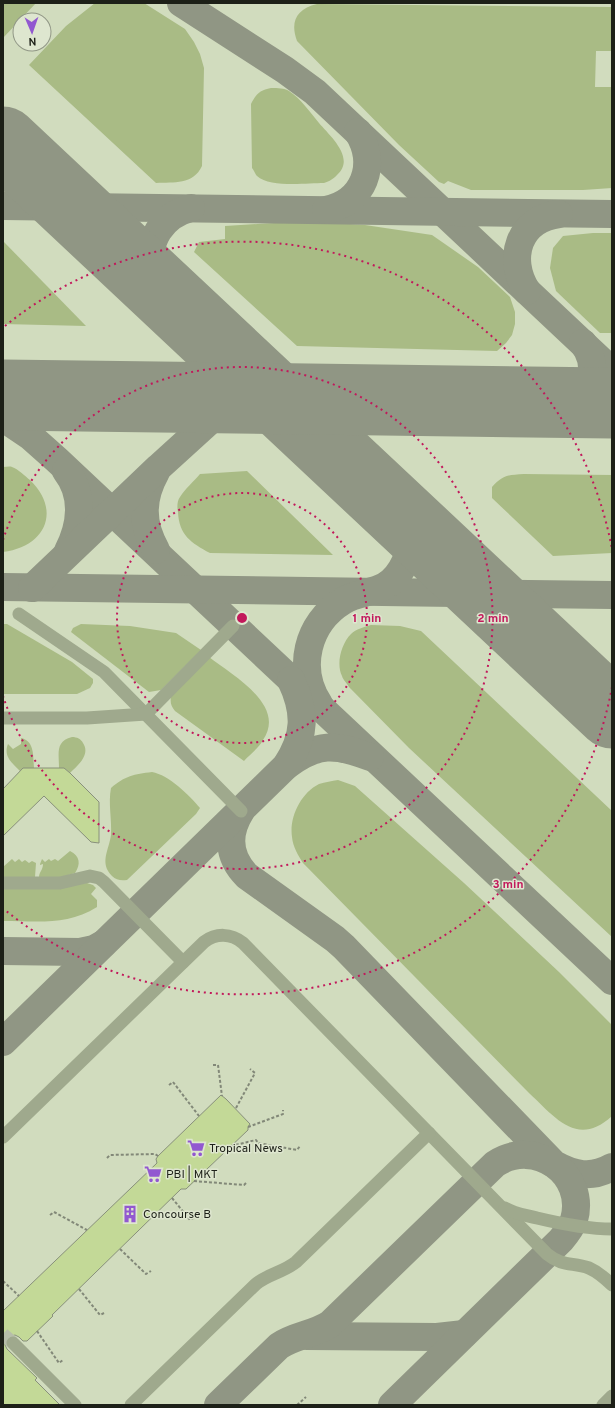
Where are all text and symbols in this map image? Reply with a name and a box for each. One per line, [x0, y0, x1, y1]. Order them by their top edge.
north arrow [12, 12, 52, 52]
text: N [28, 34, 37, 48]
centre of rings [235, 611, 249, 625]
text: 1 min [353, 611, 381, 627]
text: 2 min [477, 611, 509, 627]
text: 3 min [492, 877, 524, 893]
supermarket icon: Tropical News [186, 1138, 206, 1158]
place label: Tropical News [209, 1141, 283, 1157]
supermarket icon: PBI | MKT [143, 1164, 163, 1184]
place label: PBI | MKT [166, 1165, 218, 1183]
building icon: Concourse B [120, 1204, 140, 1224]
place label: Concourse B [143, 1207, 211, 1223]

